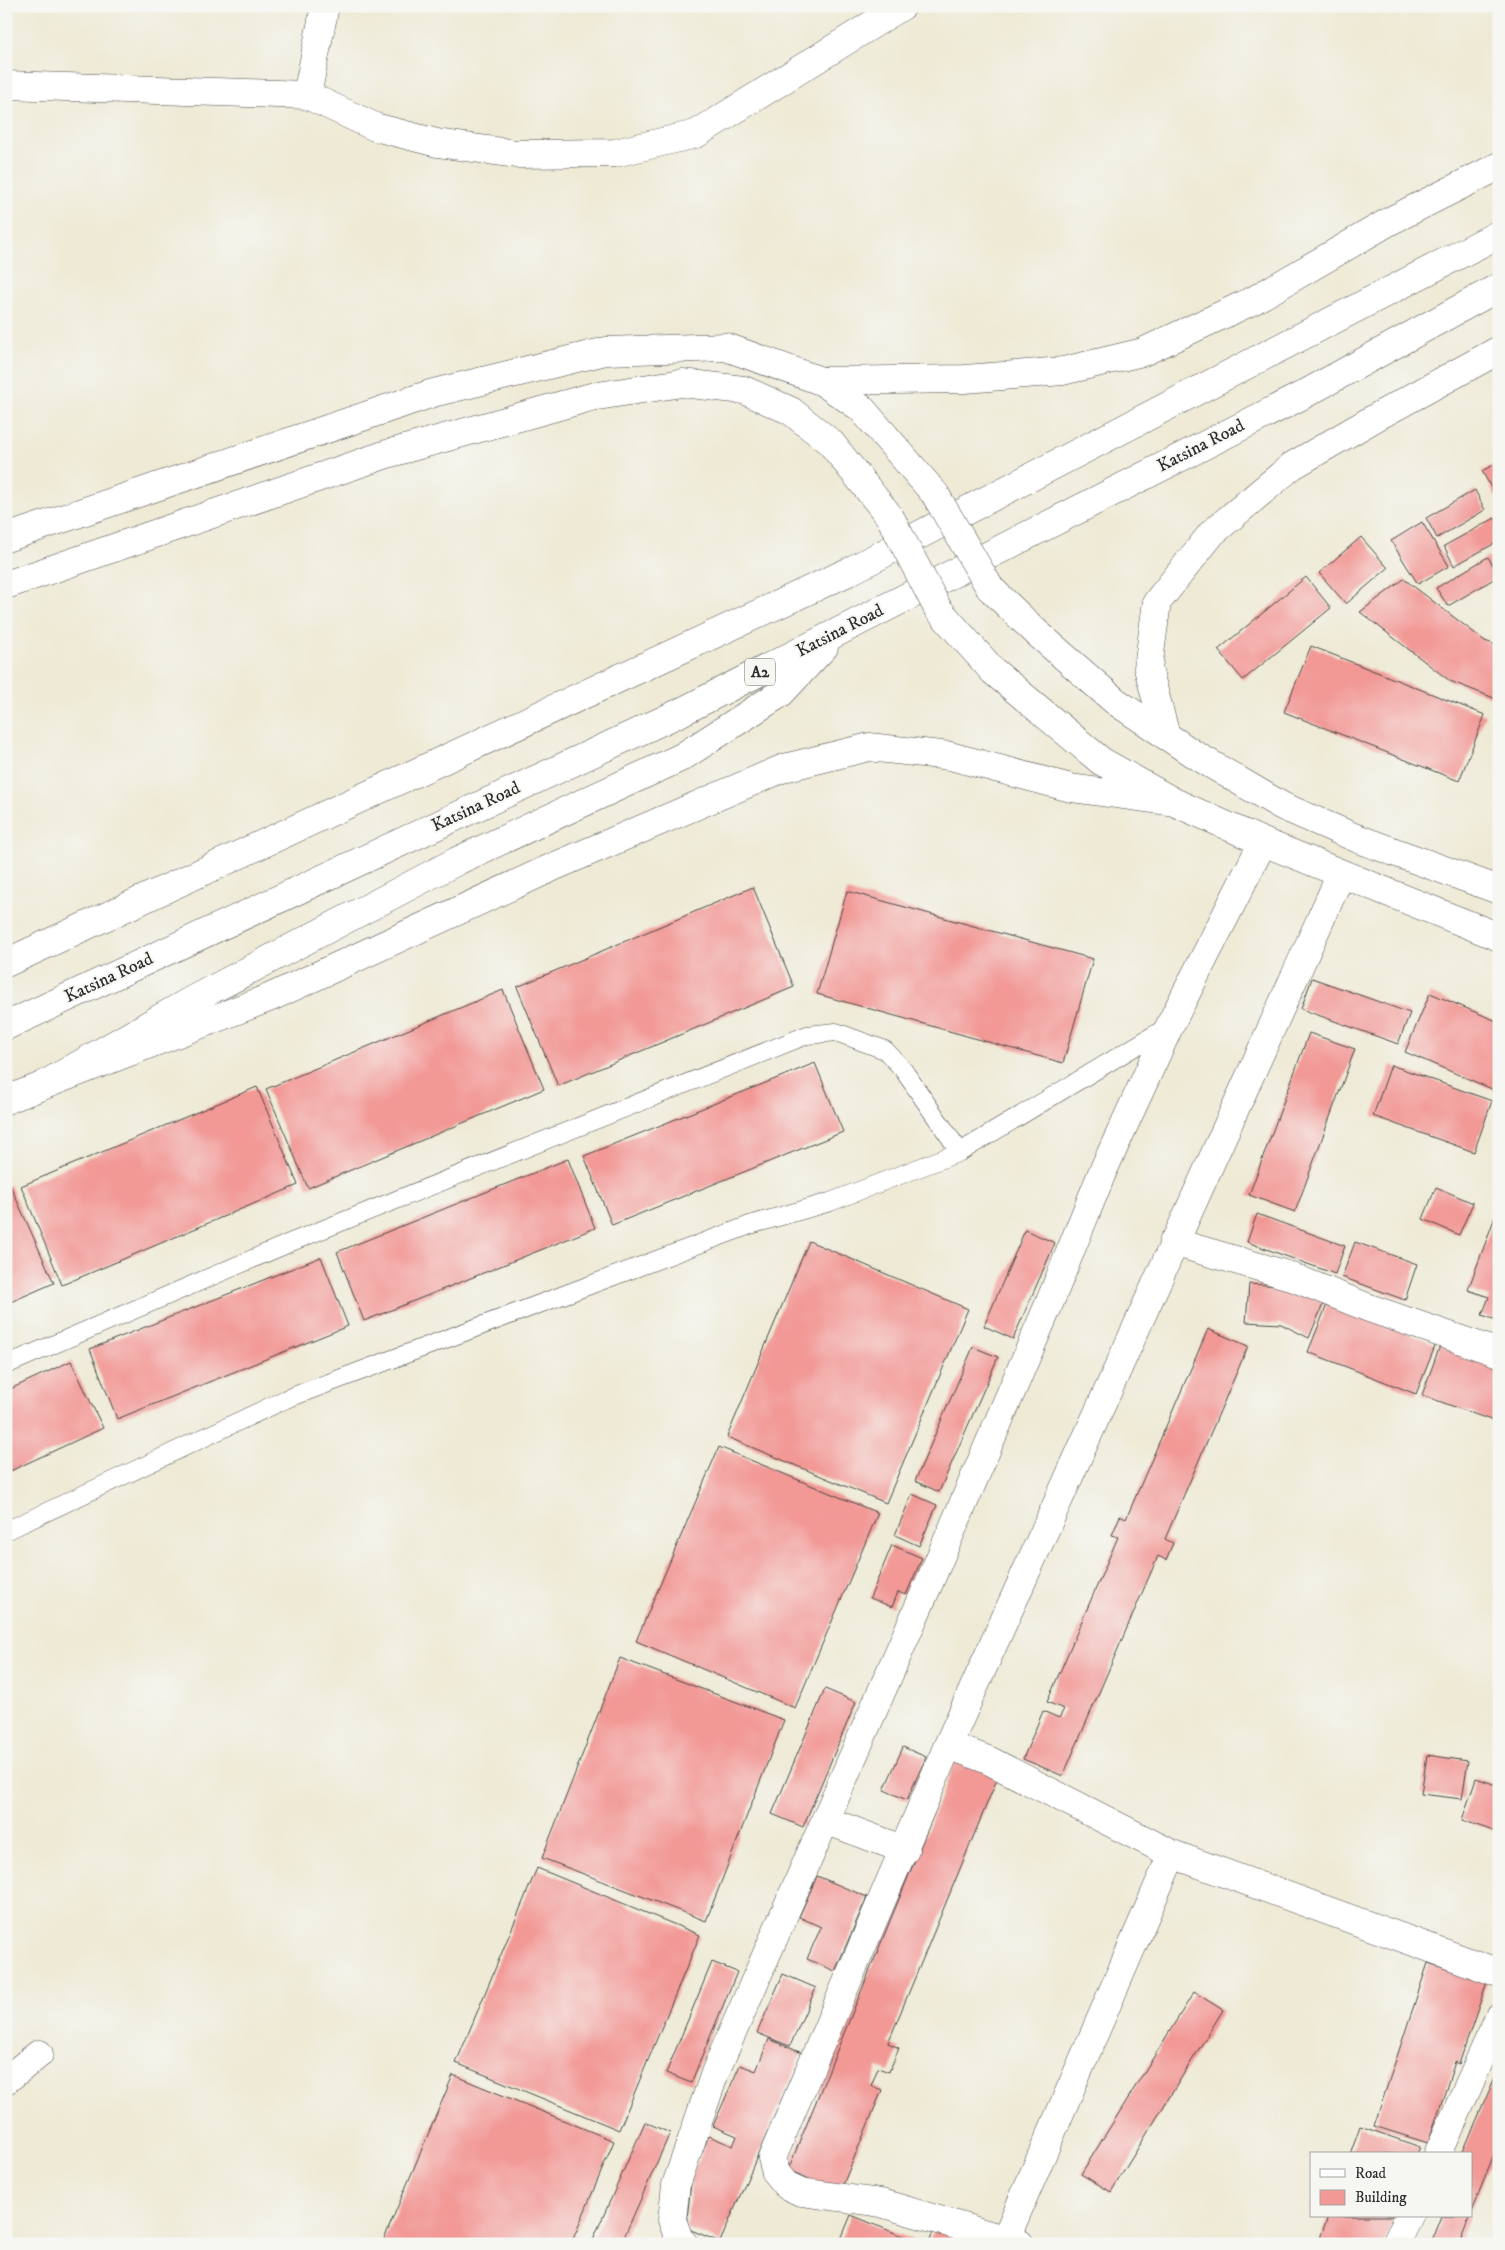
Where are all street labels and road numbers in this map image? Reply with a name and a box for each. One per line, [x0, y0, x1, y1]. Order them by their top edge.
street label: Katsina Road [1154, 415, 1248, 477]
street label: Katsina Road [793, 600, 887, 662]
road number: A2 [745, 659, 775, 686]
street label: Katsina Road [428, 777, 524, 837]
street label: Katsina Road [61, 948, 157, 1008]

